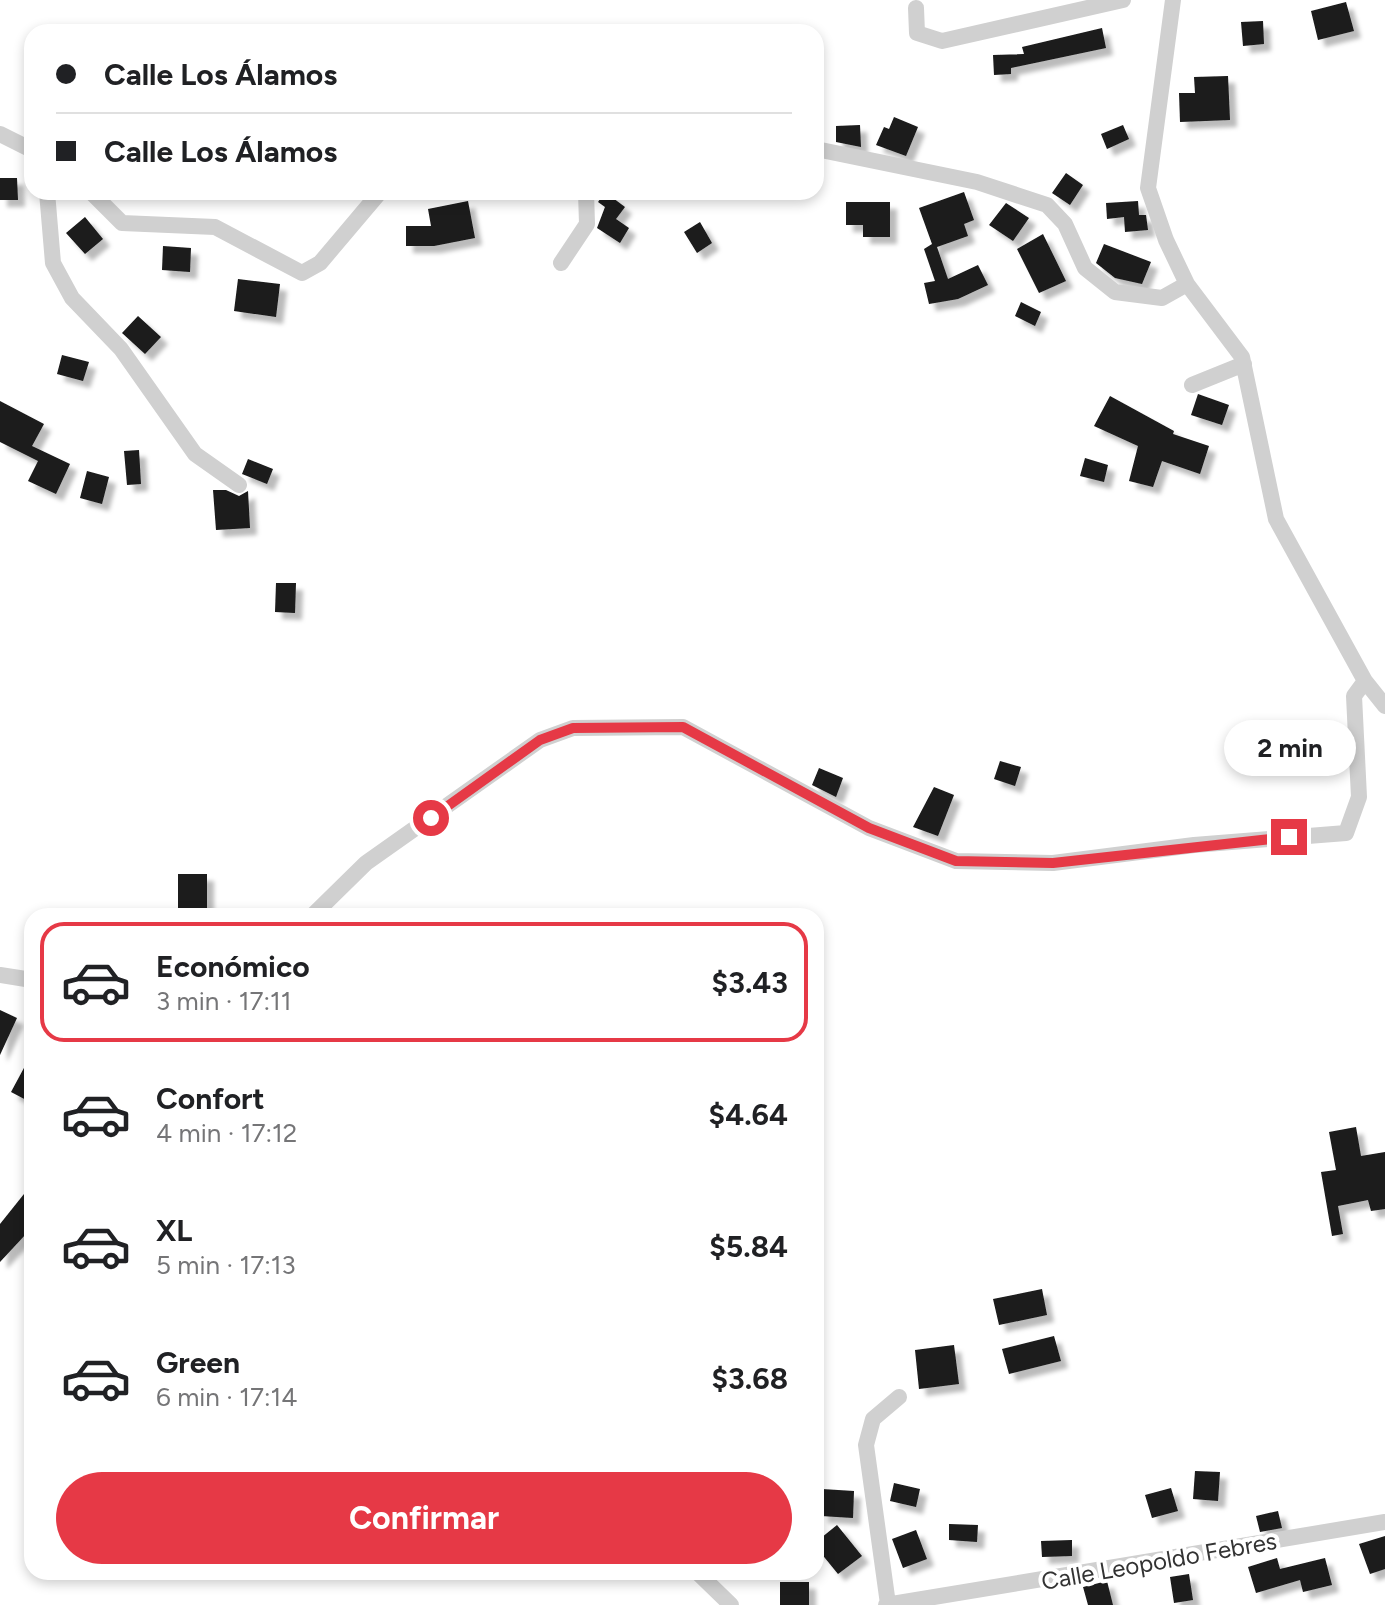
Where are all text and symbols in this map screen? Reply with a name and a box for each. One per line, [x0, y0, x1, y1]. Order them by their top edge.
text: Calle Los Álamos [104, 56, 337, 93]
text: Calle Los Álamos [104, 133, 337, 170]
callout: 2 min [1223, 721, 1355, 777]
text: 2 min [1257, 732, 1323, 764]
route start [413, 800, 449, 836]
route end [1271, 819, 1307, 855]
icon: car [60, 946, 132, 1018]
text: Económico [156, 948, 310, 985]
text: $3.43 [712, 964, 788, 1001]
text: 3 min · 17:11 [156, 985, 291, 1017]
icon: car [60, 1078, 132, 1150]
text: Confort [156, 1080, 265, 1117]
text: $4.64 [709, 1096, 788, 1133]
text: 4 min · 17:12 [156, 1117, 297, 1149]
icon: car [60, 1210, 132, 1282]
text: XL [156, 1212, 192, 1249]
text: $5.84 [709, 1228, 788, 1265]
text: 5 min · 17:13 [156, 1249, 296, 1281]
icon: car [60, 1342, 132, 1414]
text: Green [156, 1344, 240, 1381]
text: $3.68 [712, 1360, 788, 1397]
text: 6 min · 17:14 [156, 1381, 297, 1413]
button: Confirmar [56, 1472, 792, 1564]
street label: Calle Leopoldo Febres [1039, 1526, 1279, 1596]

